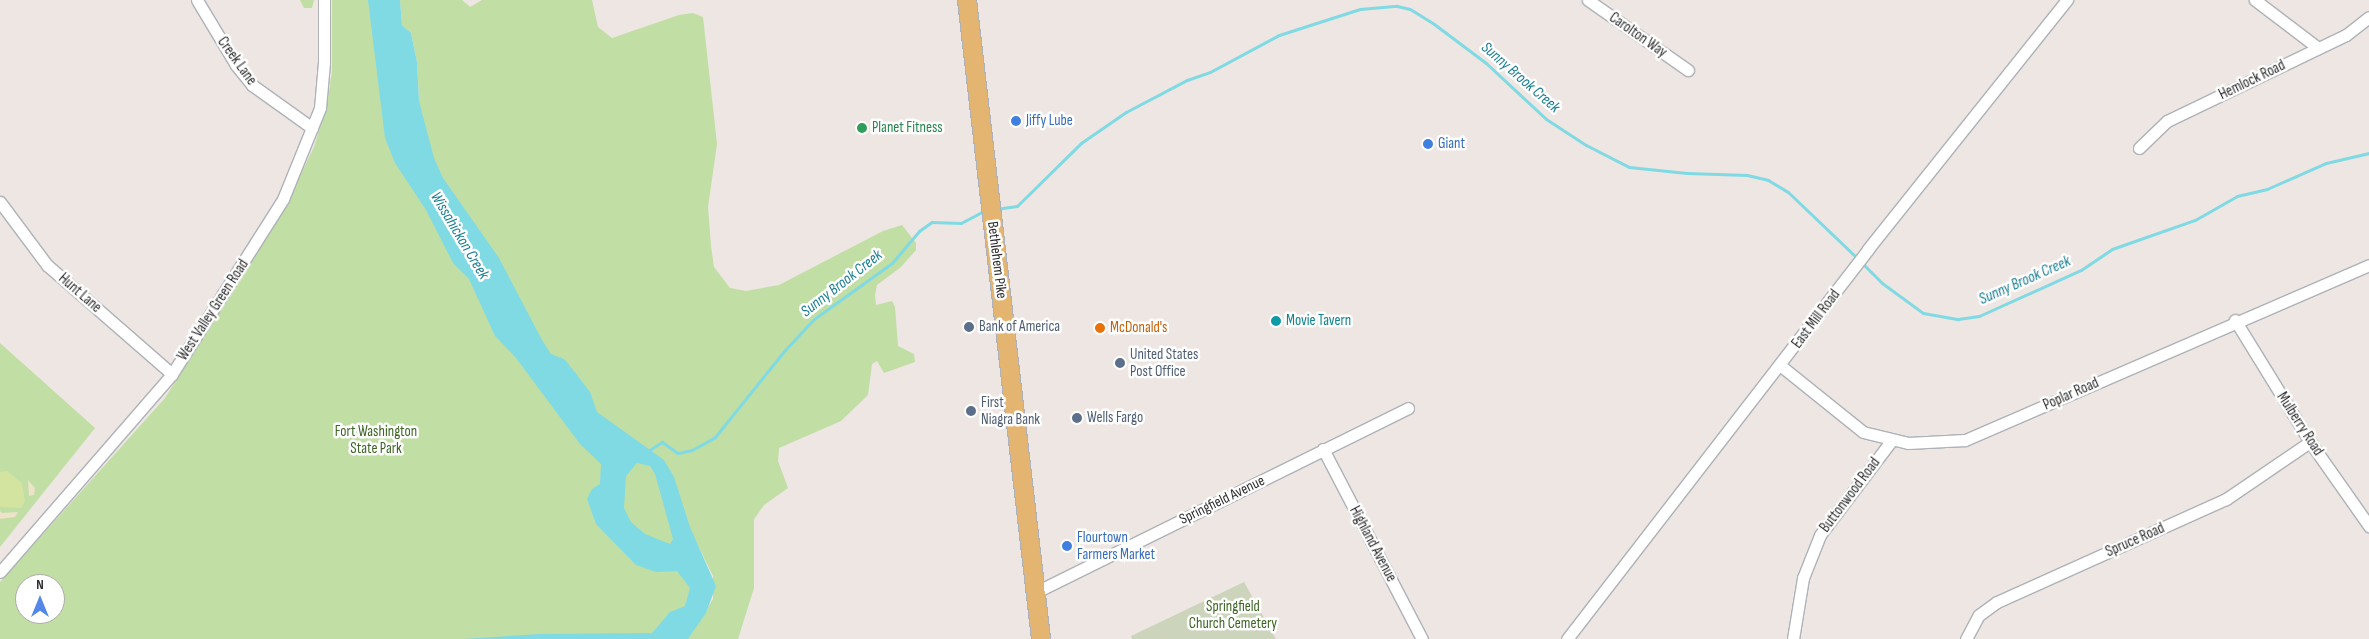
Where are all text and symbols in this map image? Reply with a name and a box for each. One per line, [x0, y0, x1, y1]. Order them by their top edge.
street label: Carolton Way [1606, 9, 1670, 61]
street label: Creek Lane [213, 33, 261, 89]
water label: Sunny Brook Creek [1477, 39, 1563, 117]
street label: Hemlock Road [2216, 56, 2288, 104]
place label: Jiffy Lube [1026, 112, 1073, 130]
marker: Jiffy Lube [1010, 115, 1022, 127]
place label: Planet Fitness [872, 119, 943, 137]
marker: Planet Fitness [856, 122, 868, 134]
place label: Giant [1438, 135, 1465, 153]
marker: Giant [1422, 138, 1434, 150]
water label: Wissahickon Creek [425, 189, 493, 283]
street label: Bethlehem Pike [983, 220, 1011, 300]
water label: Sunny Brook Creek [797, 246, 887, 322]
water label: Sunny Brook Creek [1976, 252, 2074, 310]
street label: West Valley Green Road [174, 256, 252, 364]
street label: Hunt Lane [55, 269, 105, 317]
street label: East Mill Road [1788, 286, 1844, 352]
place label: Movie Tavern [1286, 312, 1351, 330]
marker: Movie Tavern [1270, 315, 1282, 327]
place label: Bank of America [979, 318, 1060, 336]
place label: McDonald's [1110, 319, 1167, 337]
marker: Bank of America [963, 321, 975, 333]
marker: McDonald's [1094, 322, 1106, 334]
place label: United States Post Office [1130, 345, 1198, 380]
marker: United States Post Office [1114, 357, 1126, 369]
street label: Poplar Road [2040, 374, 2102, 414]
street label: Mulberry Road [2273, 389, 2327, 459]
place label: First Niagra Bank [981, 393, 1040, 428]
marker: First Niagra Bank [965, 405, 977, 417]
place label: Wells Fargo [1087, 409, 1143, 427]
marker: Wells Fargo [1071, 412, 1083, 424]
park label: Fort Washington State Park [335, 422, 417, 457]
street label: Buttonwood Road [1816, 454, 1884, 536]
street label: Springfield Avenue [1176, 472, 1268, 528]
street label: Highland Avenue [1346, 503, 1400, 585]
street label: Spruce Road [2103, 519, 2167, 561]
place label: Flourtown Farmers Market [1077, 528, 1155, 563]
marker: Flourtown Farmers Market [1061, 540, 1073, 552]
north arrow [15, 574, 65, 624]
text: N [36, 576, 44, 593]
park label: Springfield Church Cemetery [1189, 597, 1277, 632]

